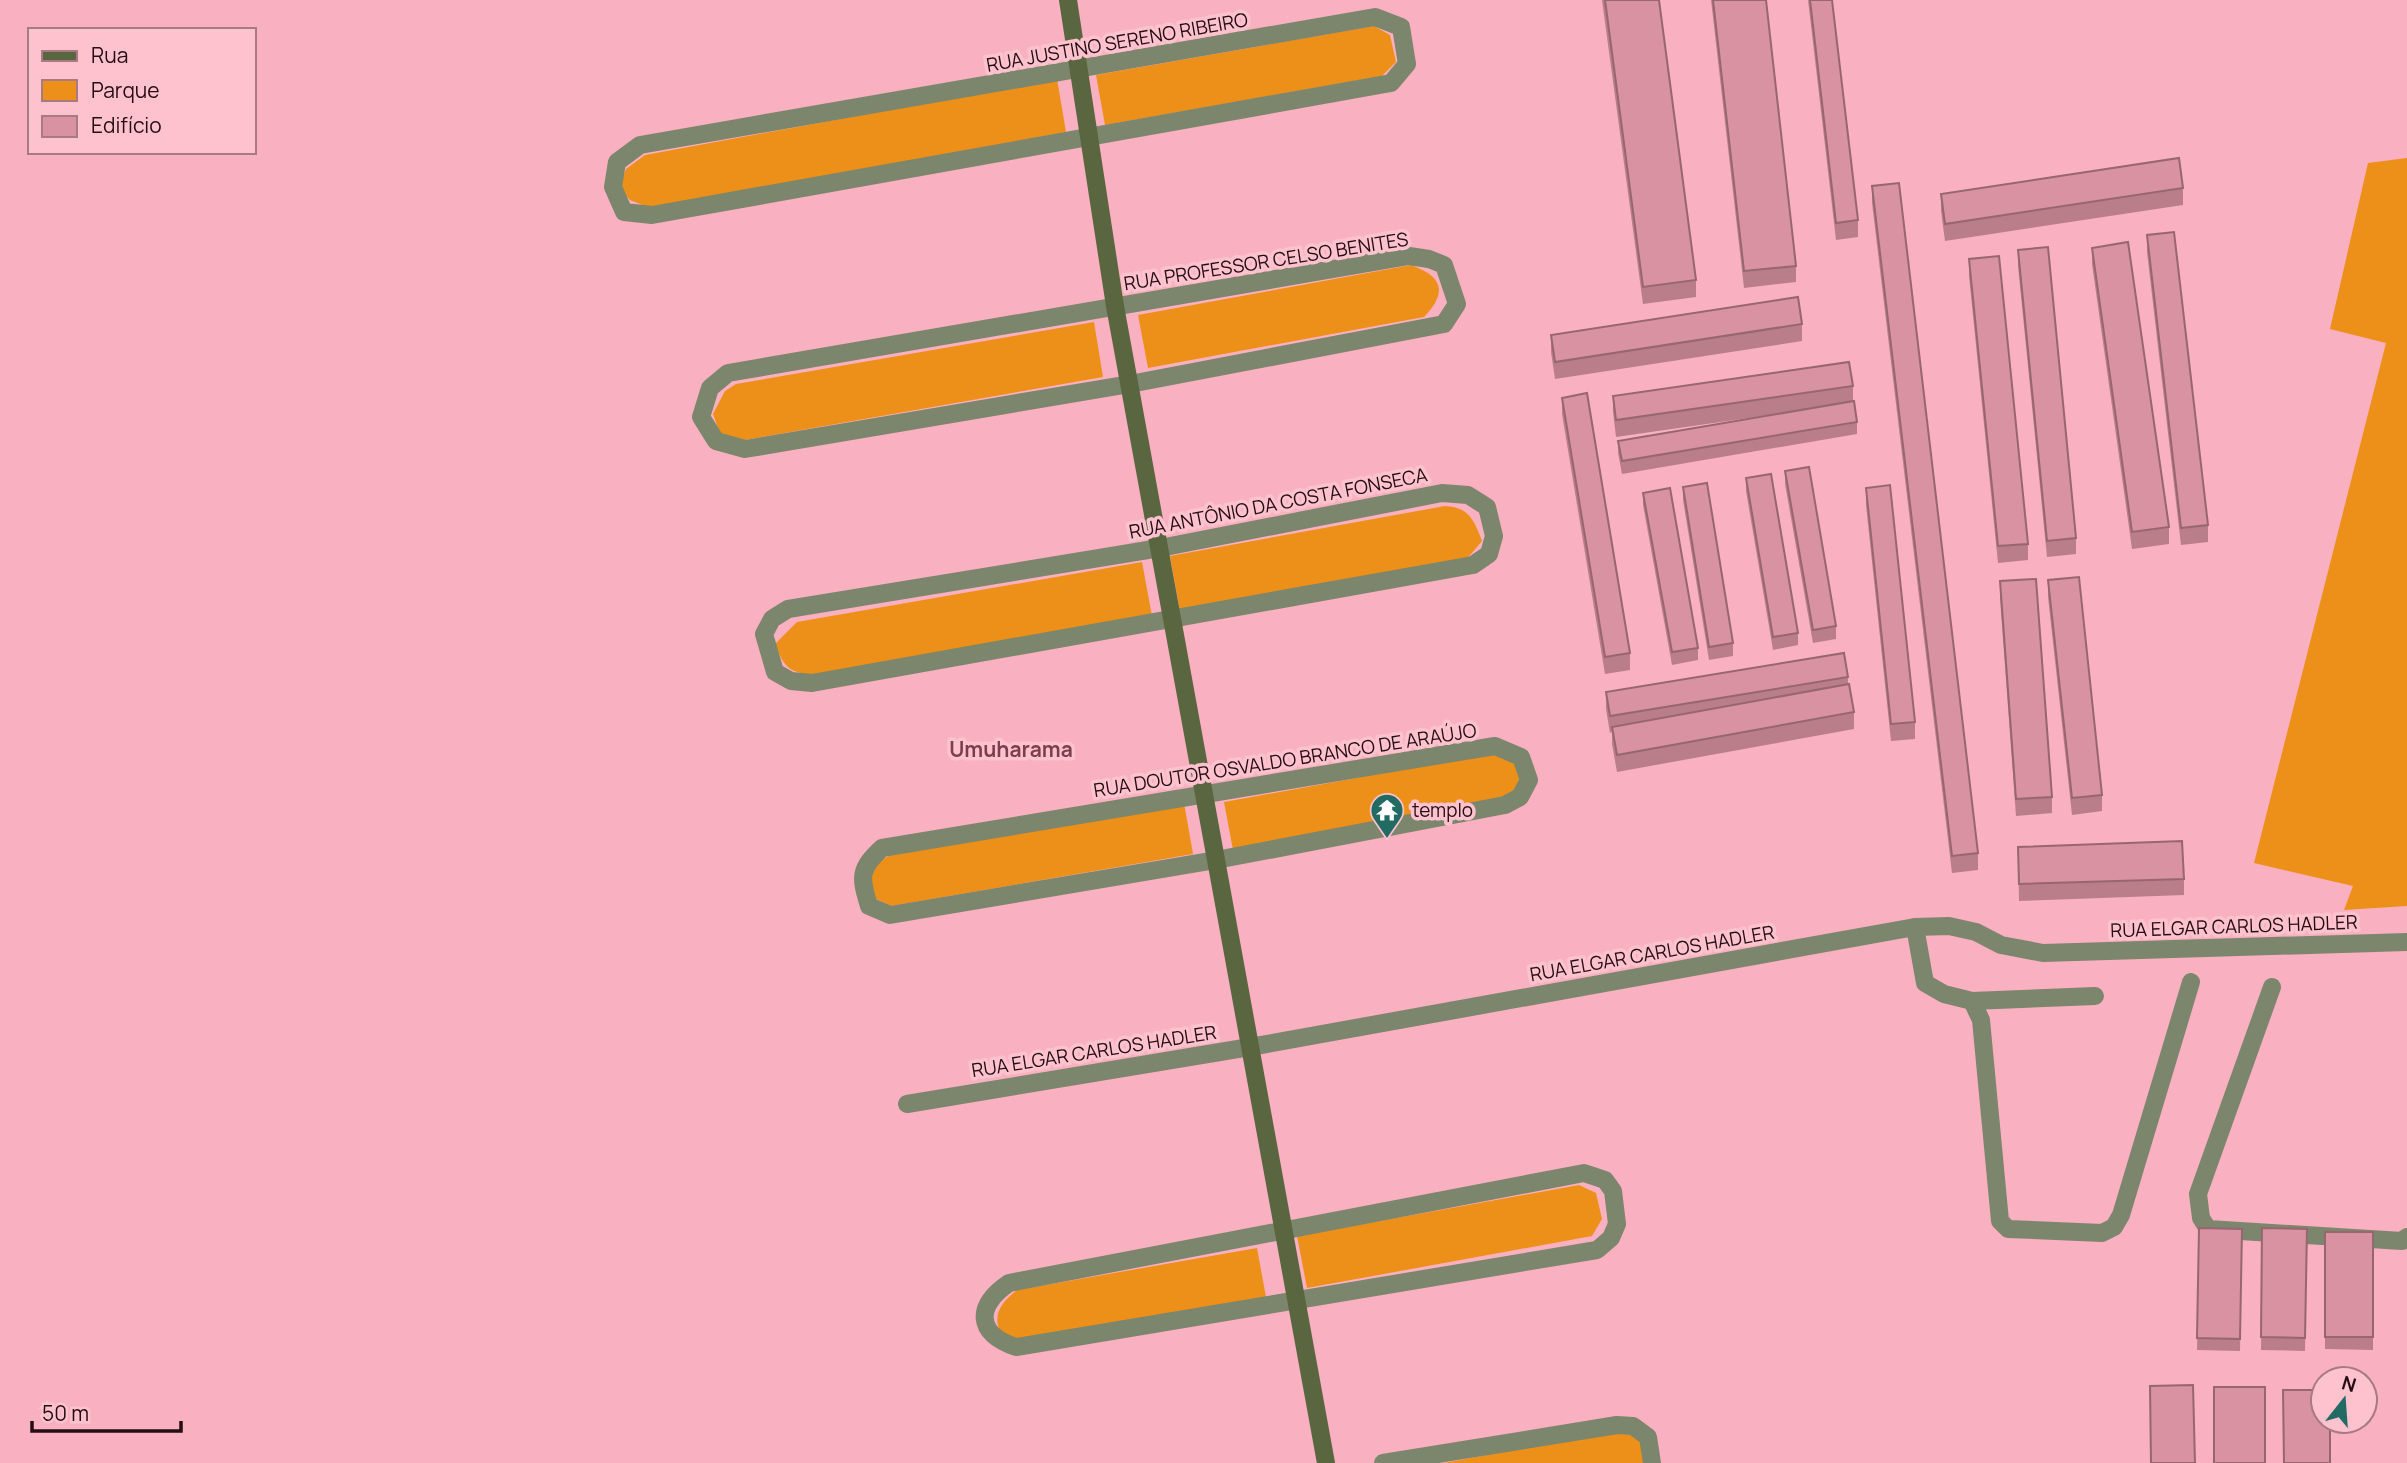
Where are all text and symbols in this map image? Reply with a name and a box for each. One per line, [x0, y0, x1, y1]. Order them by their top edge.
street label: RUA JUSTINO SERENO RIBEIRO [984, 6, 1250, 78]
legend [28, 28, 256, 154]
text: Rua [91, 41, 128, 69]
text: Parque [91, 76, 160, 104]
text: Edifício [91, 111, 162, 139]
street label: RUA PROFESSOR CELSO BENITES [1122, 226, 1410, 296]
street label: RUA ANTÔNIO DA COSTA FONSECA [1127, 461, 1429, 545]
street label: RUA DOUTOR OSVALDO BRANCO DE ARAÚJO [1092, 717, 1479, 803]
district label: Umuharama [949, 735, 1073, 763]
temple icon: templo [1368, 791, 1406, 840]
place label: templo [1412, 797, 1473, 823]
street label: RUA ELGAR CARLOS HADLER [2110, 909, 2358, 943]
street label: RUA ELGAR CARLOS HADLER [1528, 919, 1776, 987]
street label: RUA ELGAR CARLOS HADLER [970, 1019, 1218, 1083]
north arrow [2309, 1365, 2379, 1435]
text: N [2339, 1369, 2359, 1398]
scale bar [32, 1390, 180, 1434]
text: 50 m [42, 1399, 89, 1427]

